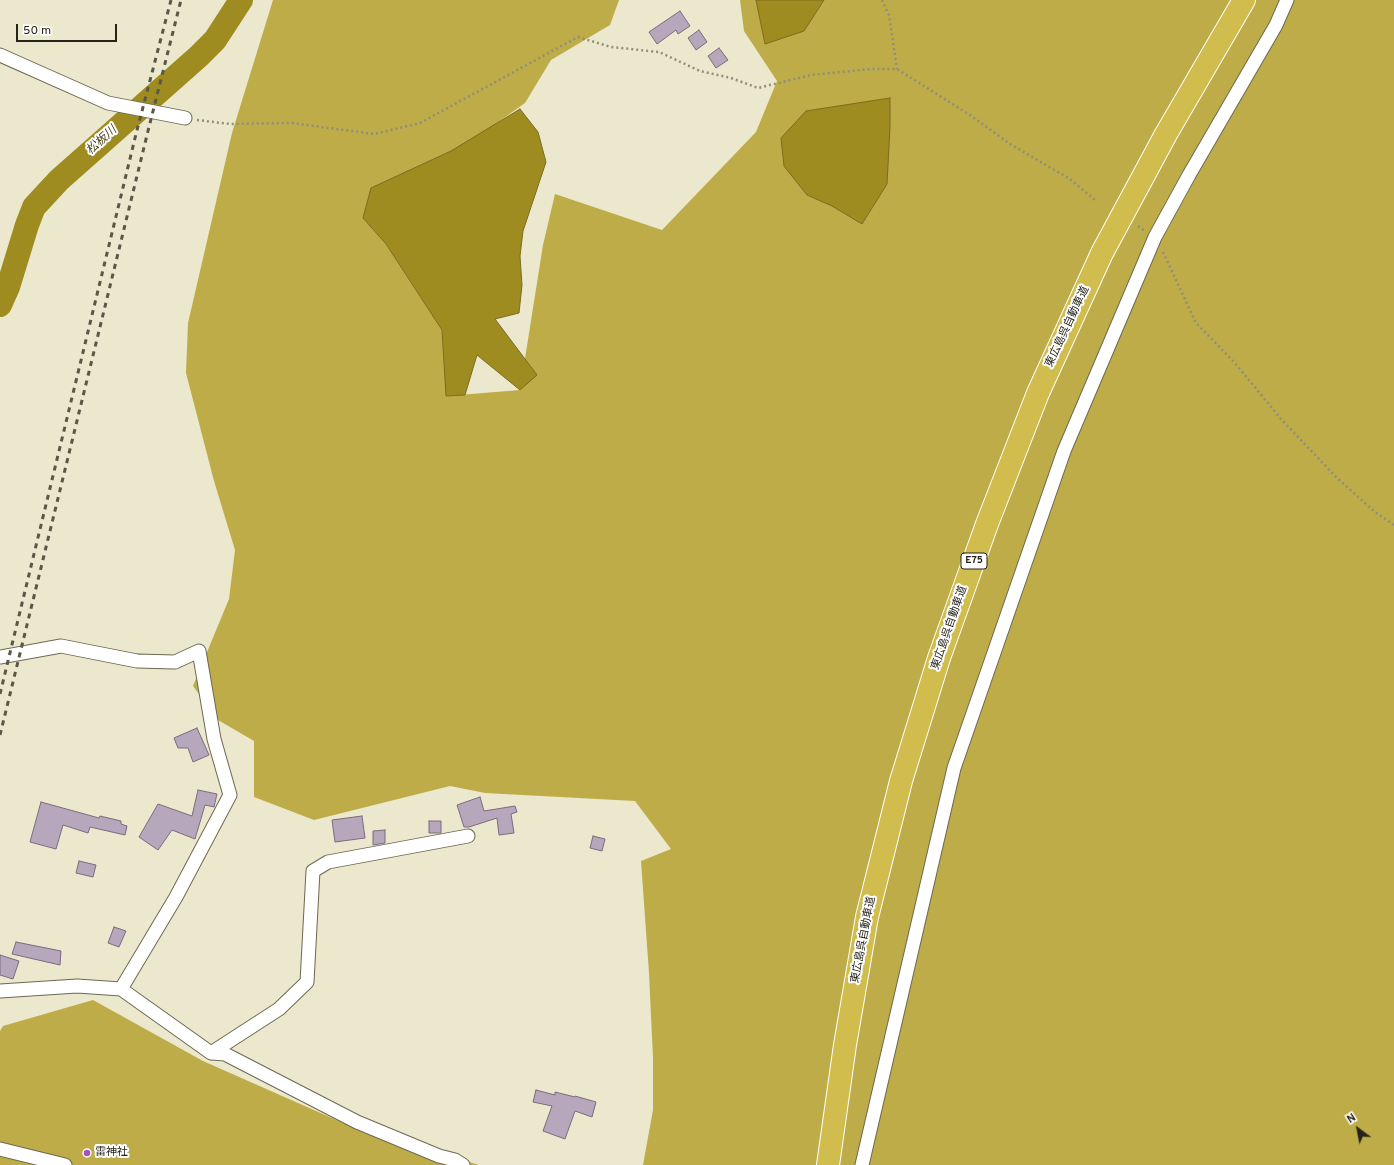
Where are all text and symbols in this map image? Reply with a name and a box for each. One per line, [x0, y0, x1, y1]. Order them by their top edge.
scale bar [18, 16, 119, 42]
text: 50 m [23, 23, 51, 39]
water label: 松板川 [84, 124, 120, 158]
street label: 東広島呉自動車道 [1043, 284, 1093, 370]
road number: E75 [961, 553, 987, 569]
street label: 東広島呉自動車道 [929, 584, 971, 672]
street label: 東広島呉自動車道 [849, 896, 879, 984]
north arrow [1338, 1109, 1378, 1149]
text: N [1345, 1111, 1359, 1127]
place label: 雷神社 [95, 1146, 128, 1160]
marker: 雷神社 [82, 1148, 92, 1158]

